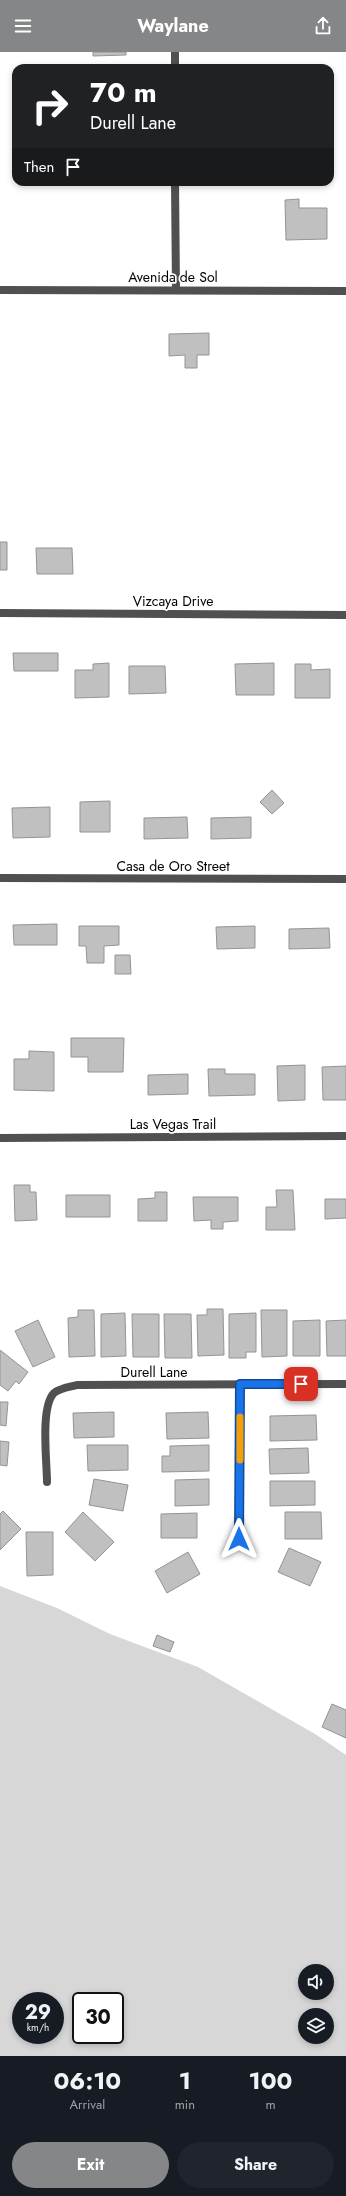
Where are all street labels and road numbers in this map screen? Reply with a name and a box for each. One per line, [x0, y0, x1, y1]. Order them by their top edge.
street label: Avenida de Sol [128, 267, 218, 287]
street label: Vizcaya Drive [133, 591, 213, 611]
street label: Casa de Oro Street [116, 856, 230, 876]
street label: Las Vegas Trail [130, 1114, 216, 1134]
street label: Durell Lane [121, 1362, 187, 1382]

